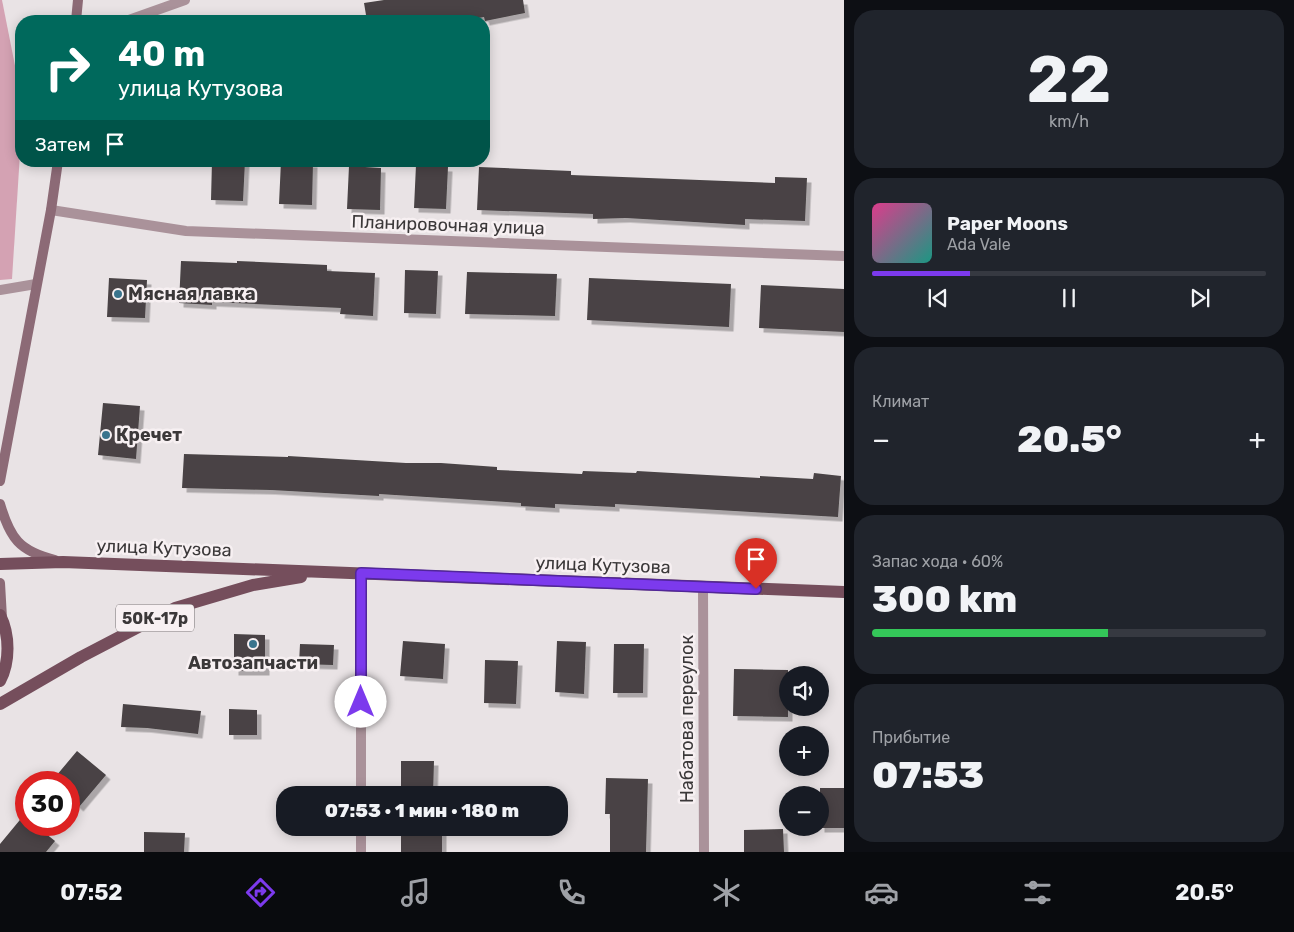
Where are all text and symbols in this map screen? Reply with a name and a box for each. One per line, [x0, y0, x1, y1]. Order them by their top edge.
text: 40 m [118, 33, 205, 75]
icon: right [35, 35, 100, 100]
text: 22 [1027, 41, 1111, 118]
text: улица Кутузова [118, 75, 283, 102]
text: km/h [1049, 112, 1089, 131]
icon: arrive [101, 130, 129, 158]
text: Затем [35, 133, 91, 156]
street label: Планировочная улица [351, 211, 545, 239]
text: Paper Moons [947, 212, 1068, 235]
text: Ada Vale [947, 235, 1011, 254]
place label: Мясная лавка [128, 283, 256, 305]
icon: previous [924, 284, 952, 312]
icon: pause [1055, 284, 1083, 312]
icon: next [1186, 284, 1214, 312]
marker: Мясная лавка [112, 288, 124, 300]
text: Климат [872, 392, 929, 411]
text: 20.5° [1017, 416, 1122, 462]
text: − [872, 423, 890, 456]
text: + [1249, 423, 1266, 456]
place label: Кречет [116, 424, 182, 446]
marker: Кречет [100, 429, 112, 441]
street label: улица Кутузова [96, 535, 232, 561]
pin [735, 538, 777, 589]
icon: arrive [742, 545, 770, 573]
street label: улица Кутузова [535, 552, 671, 578]
text: Запас хода · 60% [872, 552, 1003, 571]
text: 300 km [872, 576, 1017, 622]
road number: 50К-17р [116, 604, 194, 632]
street label: Набатова переулок [676, 635, 698, 803]
marker: Автозапчасти [247, 638, 259, 650]
place label: Автозапчасти [188, 652, 318, 674]
map controls [779, 666, 829, 836]
button: sound [779, 666, 829, 716]
position arrow [334, 675, 386, 727]
button: + [779, 726, 829, 776]
text: Прибытие [872, 728, 950, 747]
text: 07:53 [872, 752, 984, 798]
speed limit sign: 30 [15, 771, 80, 836]
button: − [779, 786, 829, 836]
text: 07:53 · 1 мин · 180 m [325, 799, 519, 822]
icon: directions [243, 875, 278, 910]
icon: music [398, 875, 433, 910]
icon: phone [554, 875, 589, 910]
icon: climate [709, 875, 744, 910]
icon: car [864, 875, 899, 910]
icon: filters [1020, 875, 1055, 910]
text: 07:52 [60, 879, 123, 906]
text: 20.5° [1175, 879, 1234, 906]

